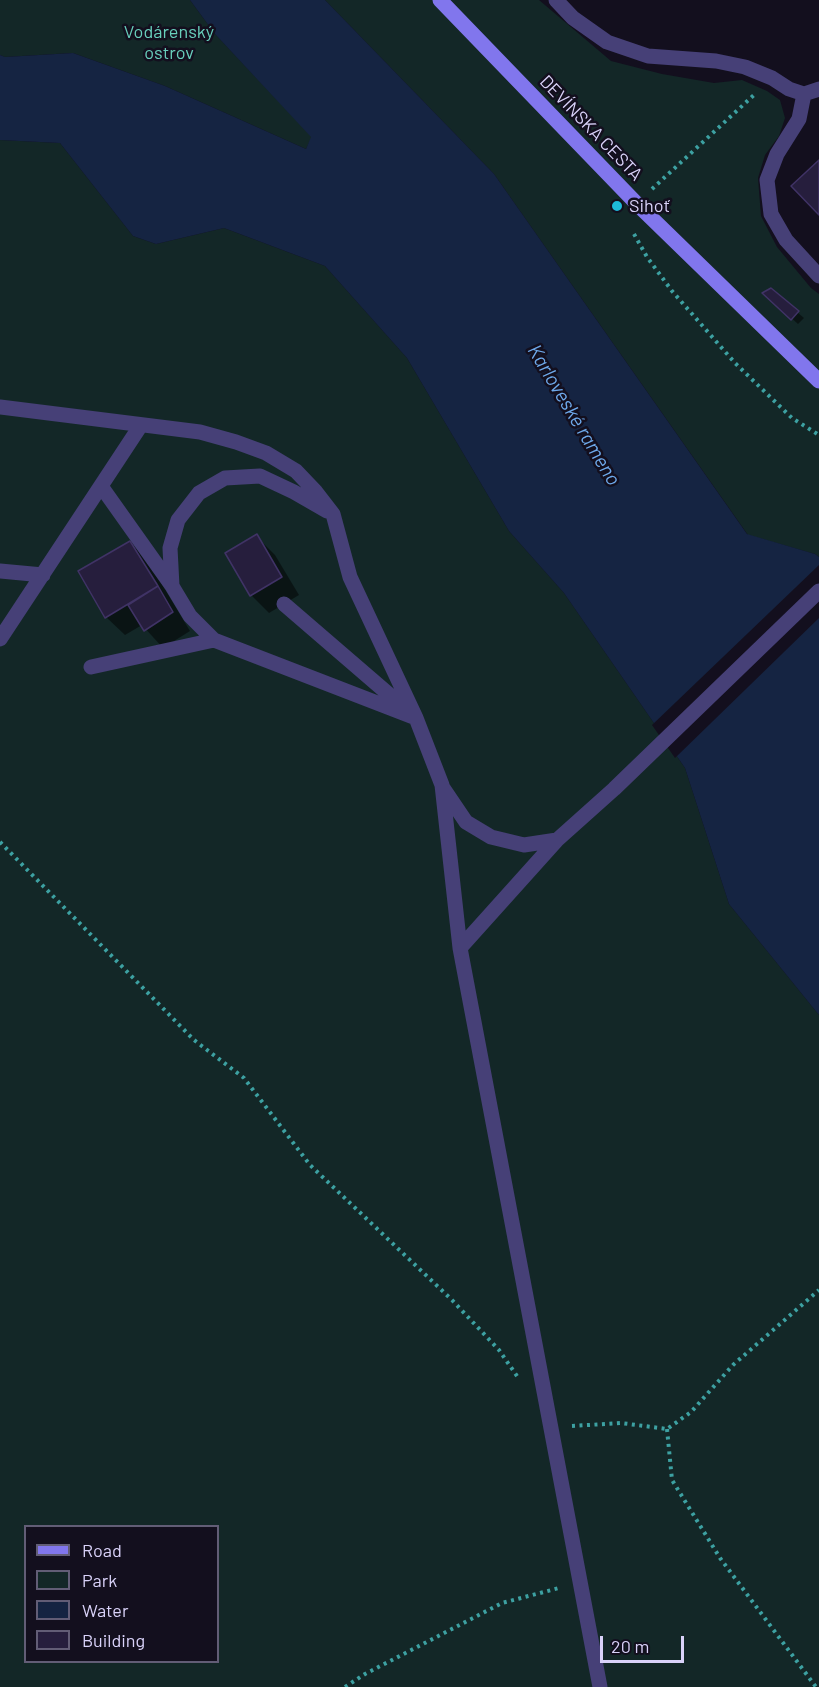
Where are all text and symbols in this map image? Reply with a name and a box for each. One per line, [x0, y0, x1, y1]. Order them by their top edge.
park label: Vodárenský ostrov [124, 21, 214, 63]
street label: DEVÍNSKA CESTA [535, 71, 647, 185]
place label: Sihoť [629, 195, 670, 217]
marker: Sihoť [610, 199, 624, 213]
water label: Karloveské rameno [522, 340, 626, 490]
legend [24, 1525, 219, 1663]
text: Road [82, 1539, 122, 1561]
text: Park [82, 1569, 117, 1591]
text: Water [82, 1599, 129, 1621]
scale bar [603, 1624, 687, 1662]
text: Building [82, 1629, 145, 1651]
text: 20 m [611, 1635, 649, 1657]

